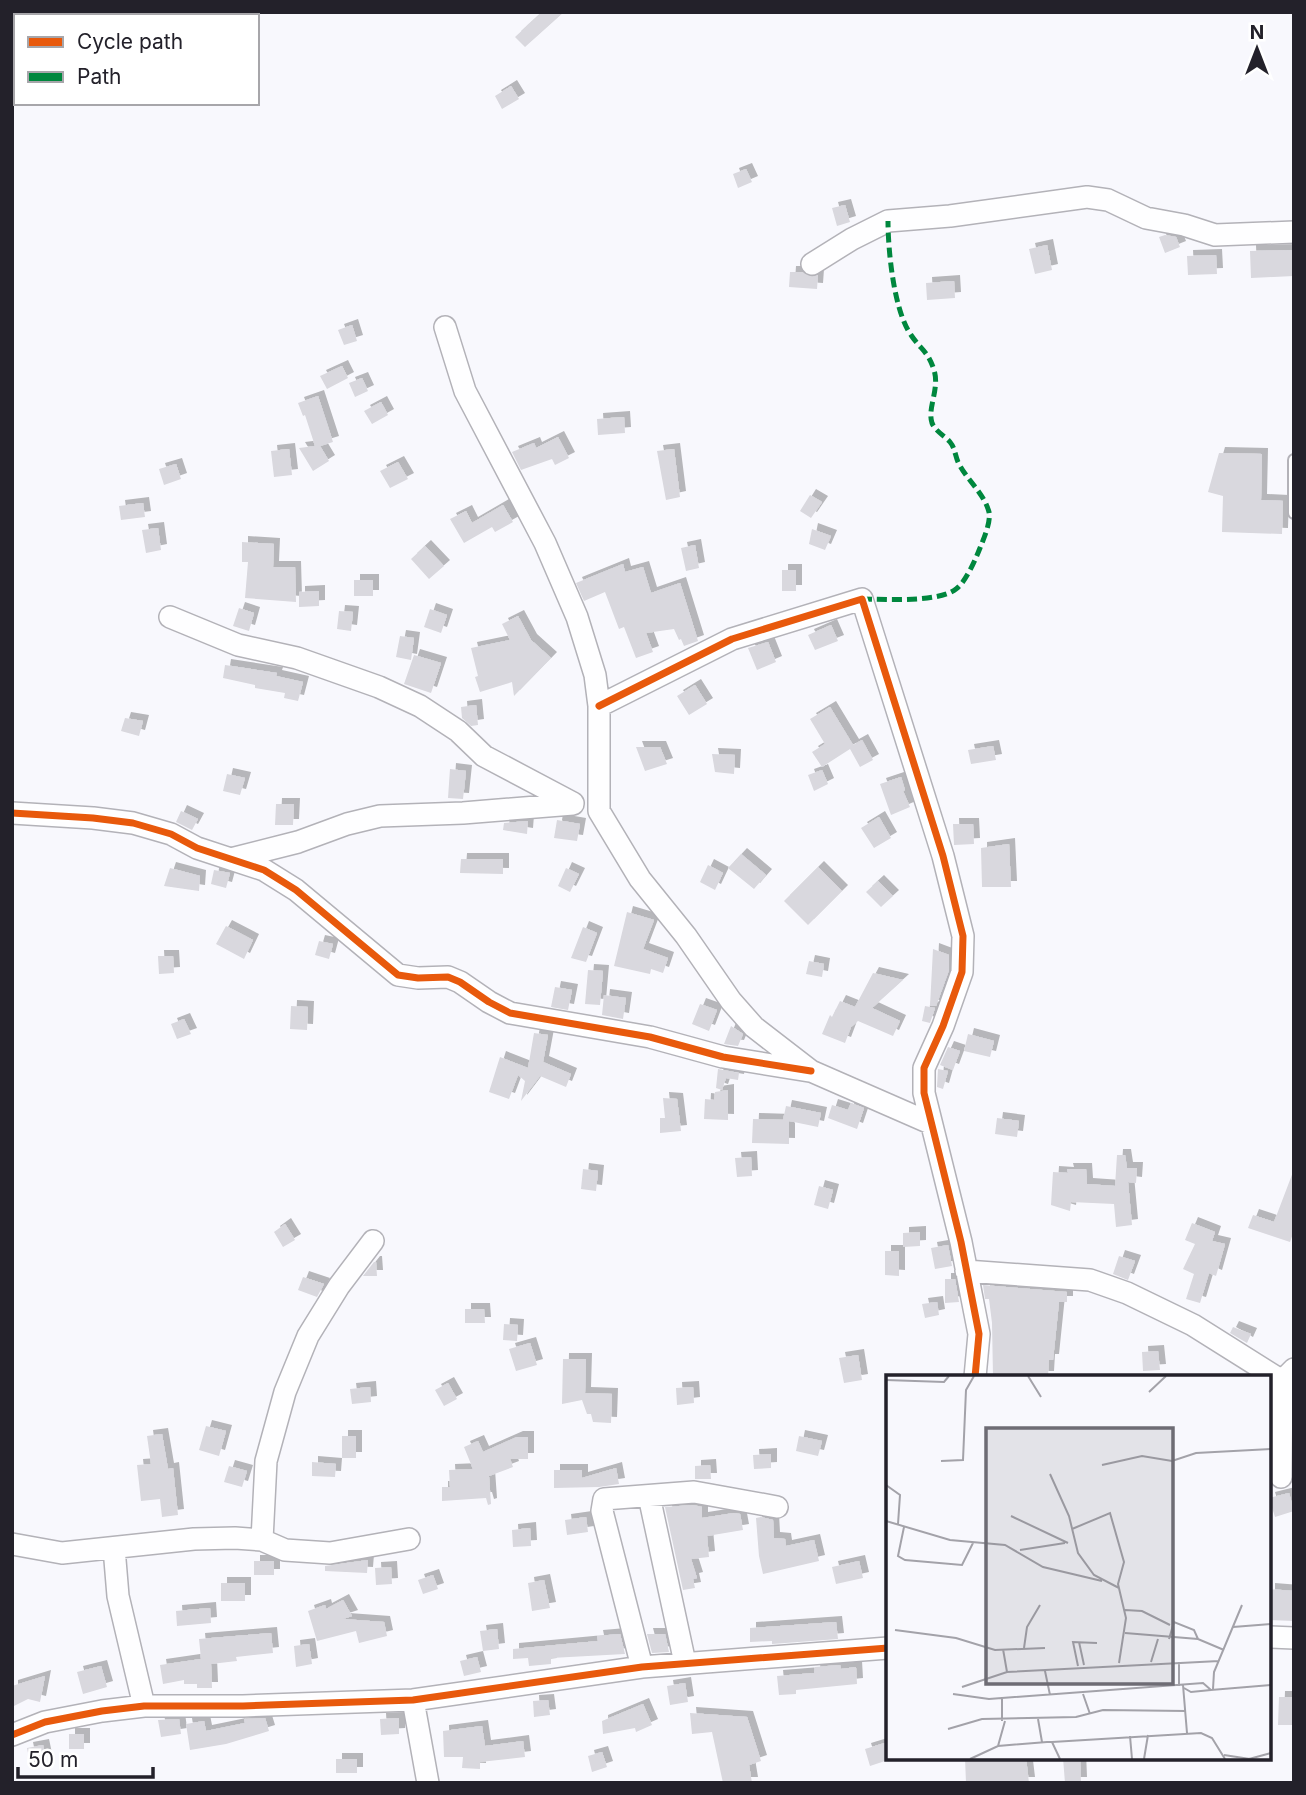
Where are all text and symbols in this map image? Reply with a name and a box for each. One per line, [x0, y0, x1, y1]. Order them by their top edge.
legend [14, 14, 259, 105]
north arrow [1222, 14, 1292, 84]
text: N [1250, 21, 1264, 44]
text: Cycle path [77, 29, 183, 54]
text: Path [77, 64, 122, 89]
inset map [886, 1375, 1271, 1760]
scale bar [18, 1736, 152, 1780]
text: 50 m [28, 1747, 78, 1772]

